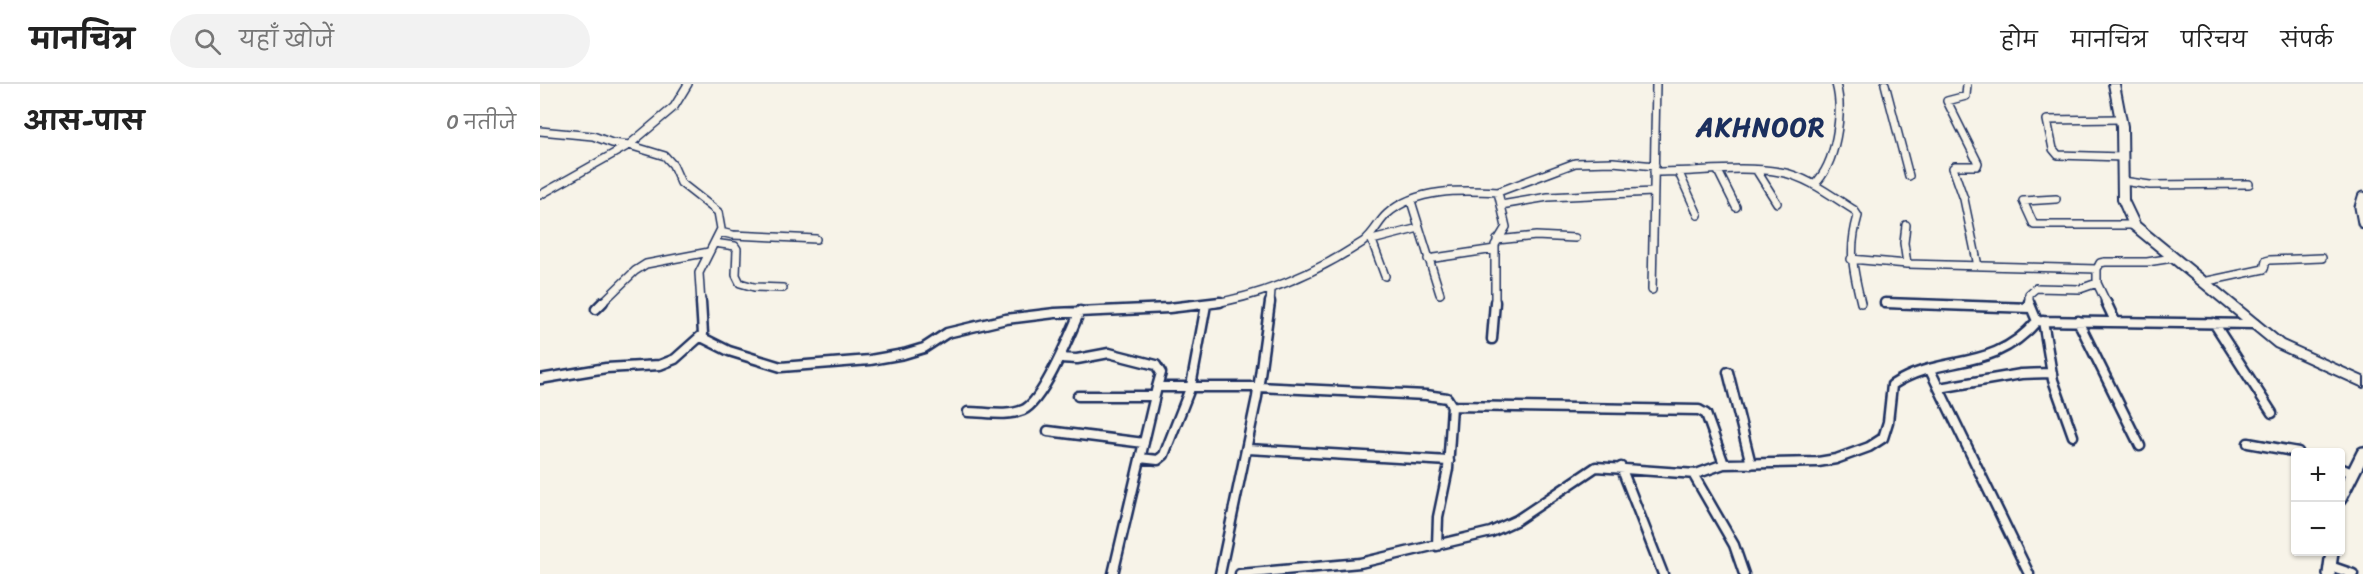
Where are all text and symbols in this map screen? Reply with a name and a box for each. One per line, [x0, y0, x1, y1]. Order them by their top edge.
search box [170, 14, 590, 68]
text: मानचित्र [30, 15, 134, 64]
text: यहाँ खोजें [239, 20, 334, 59]
text: होम [2001, 21, 2038, 59]
text: मानचित्र [2071, 21, 2148, 59]
text: परिचय [2181, 21, 2247, 59]
text: संपर्क [2280, 21, 2333, 59]
icon: search [191, 25, 224, 58]
text: आस-पास [24, 98, 144, 144]
district label: AKHNOOR [1695, 104, 1826, 150]
text: 0 नतीजे [446, 105, 516, 140]
map controls [2291, 448, 2345, 556]
button: + [2291, 448, 2345, 502]
button: − [2291, 502, 2345, 556]

